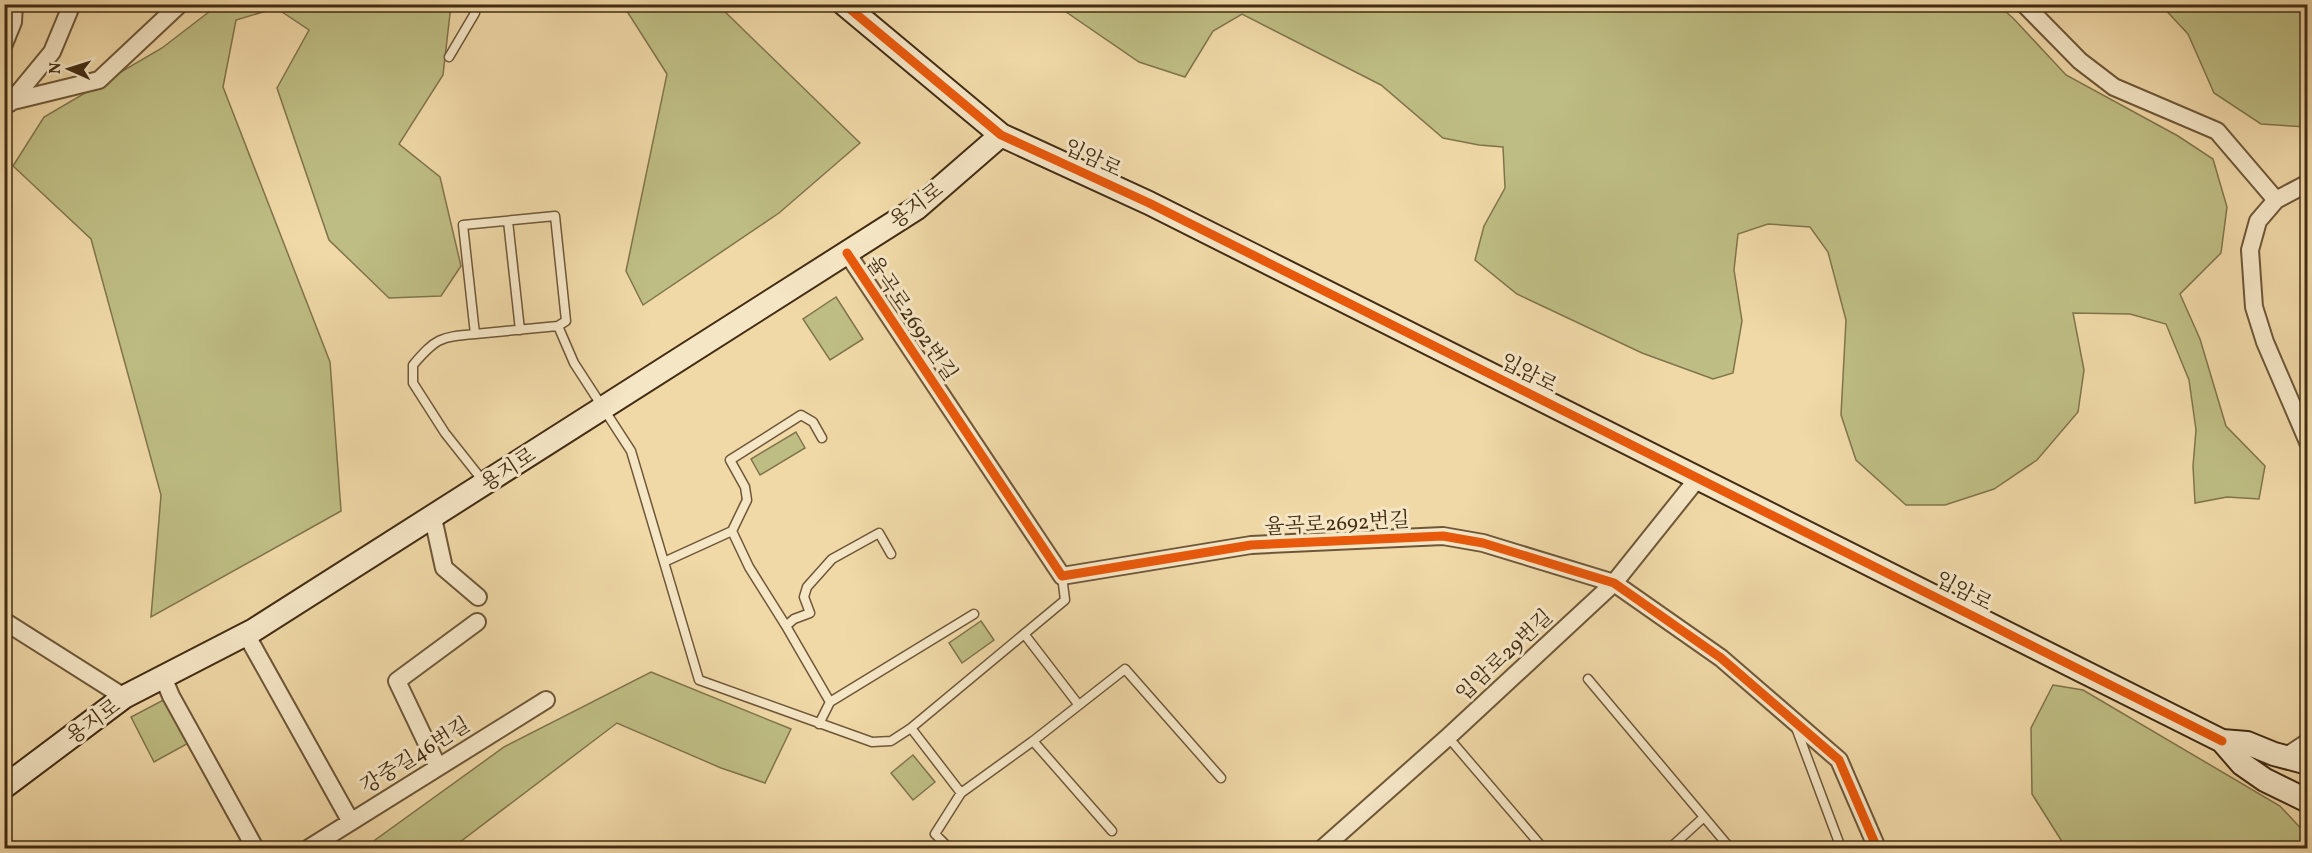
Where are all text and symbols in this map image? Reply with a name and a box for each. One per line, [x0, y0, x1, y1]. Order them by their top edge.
north arrow [39, 39, 99, 99]
text: N [45, 62, 67, 75]
street label: 입암로 [1059, 133, 1126, 185]
street label: 용지로 [884, 176, 950, 236]
street label: 율곡로2692번길 [858, 250, 963, 387]
street label: 입암로 [1495, 348, 1562, 401]
street label: 용지로 [475, 442, 542, 499]
street label: 율곡로2692번길 [1264, 506, 1410, 543]
street label: 입암로 [1930, 566, 1997, 619]
street label: 입암로29번길 [1450, 603, 1560, 709]
street label: 용지로 [61, 693, 127, 752]
street label: 강중길46번길 [355, 711, 476, 802]

